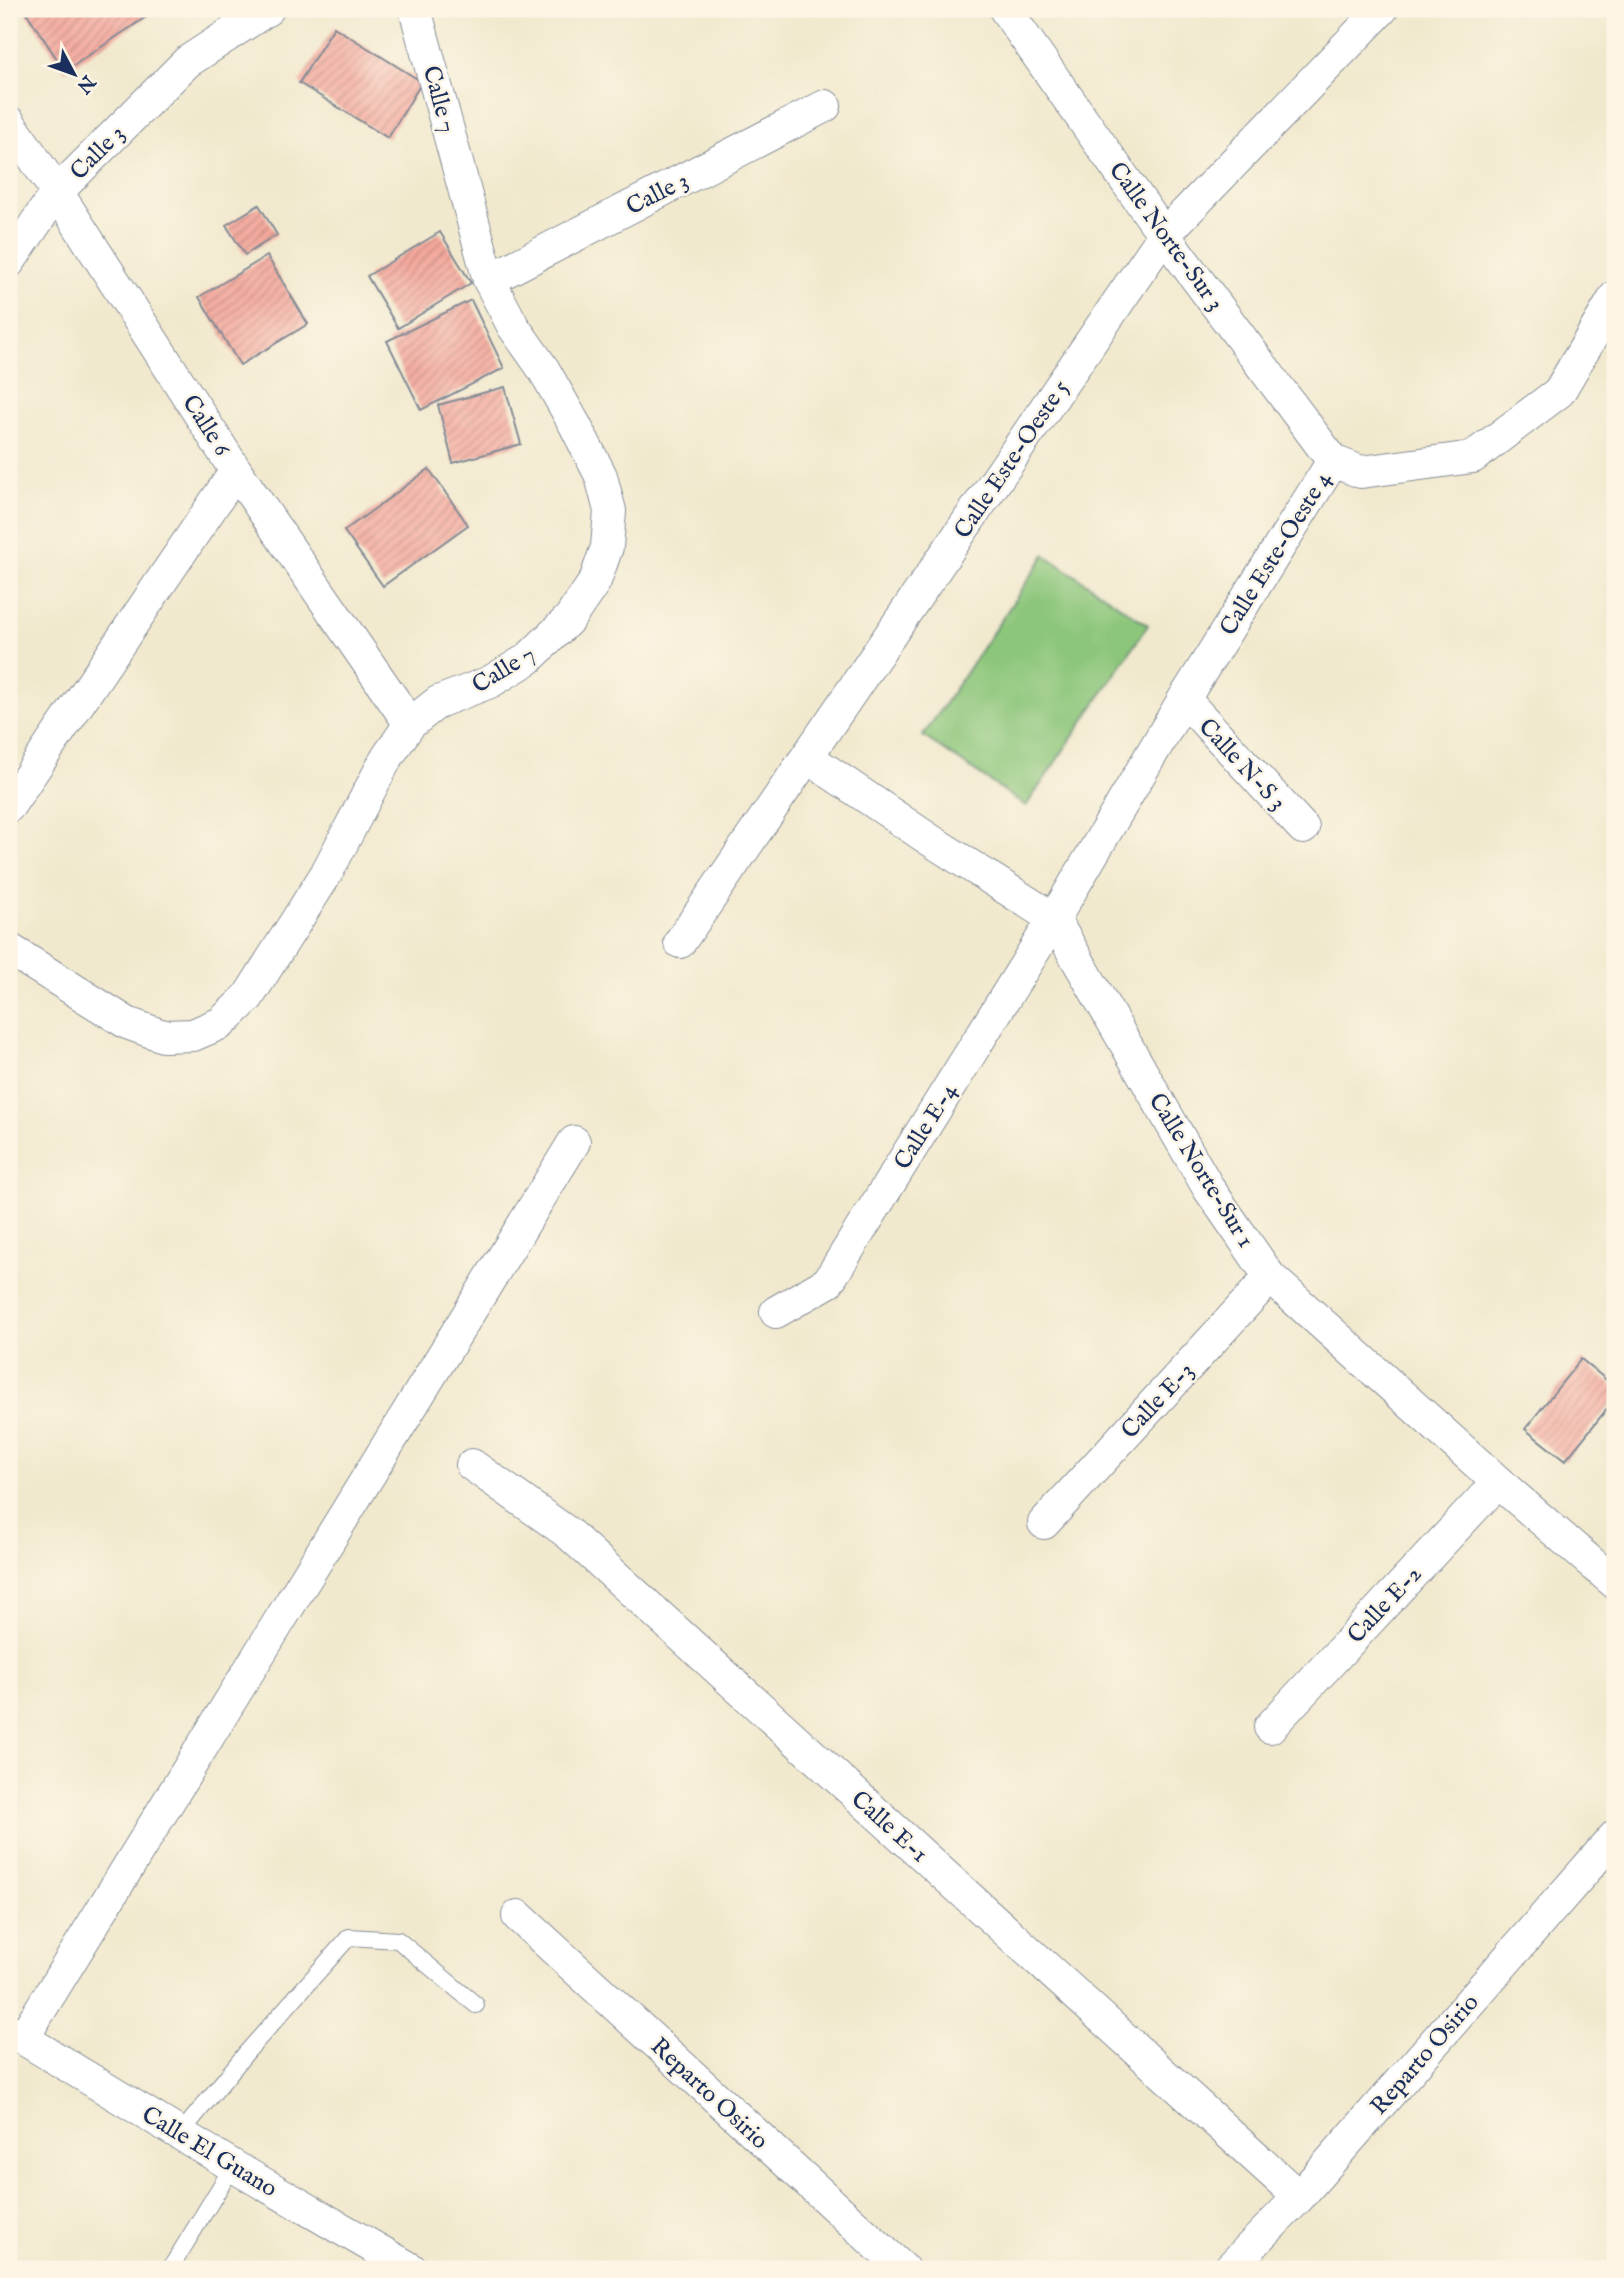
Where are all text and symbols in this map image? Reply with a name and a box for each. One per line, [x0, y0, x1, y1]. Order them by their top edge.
north arrow [38, 38, 108, 108]
street label: Calle 7 [415, 63, 462, 136]
text: N [71, 69, 100, 98]
street label: Calle 3 [64, 119, 132, 187]
street label: Calle Norte-Sur 3 [1101, 156, 1230, 317]
street label: Calle 3 [621, 166, 694, 223]
street label: Calle Este-Oeste 5 [948, 374, 1077, 545]
street label: Calle 6 [175, 389, 237, 463]
street label: Calle Este-Oeste 4 [1213, 466, 1339, 642]
street label: Calle 7 [467, 639, 541, 701]
street label: Calle N-S 3 [1191, 712, 1293, 818]
street label: Calle E-4 [888, 1078, 965, 1176]
street label: Calle Norte-Sur 1 [1141, 1088, 1261, 1254]
street label: Calle E-3 [1115, 1356, 1201, 1446]
street label: Calle E-2 [1341, 1559, 1429, 1651]
street label: Calle E-1 [844, 1784, 934, 1870]
street label: Reparto Osirio [1364, 1988, 1486, 2122]
street label: Reparto Osirio [643, 2031, 775, 2157]
street label: Calle El Guano [136, 2100, 283, 2205]

